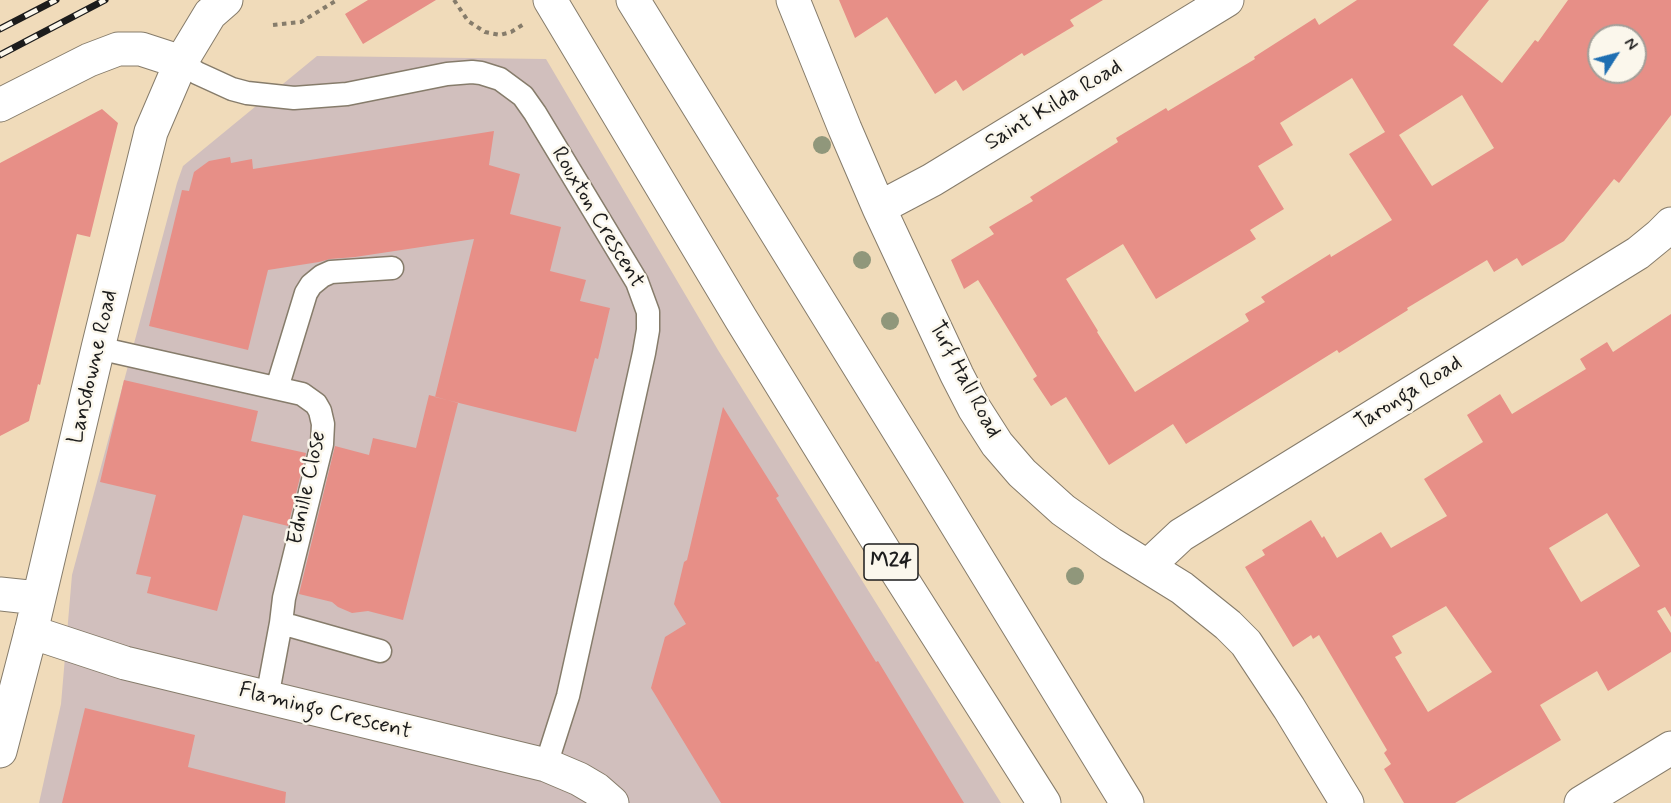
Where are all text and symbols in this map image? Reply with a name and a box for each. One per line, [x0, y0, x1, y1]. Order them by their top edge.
north arrow [1587, 24, 1647, 84]
text: N [1619, 34, 1642, 55]
street label: Saint Kilda Road [981, 55, 1127, 157]
street label: Rouxton Crescent [545, 143, 649, 293]
street label: Lansdowne Road [63, 288, 125, 446]
street label: Turf Hall Road [922, 317, 1006, 443]
street label: Taronga Road [1351, 351, 1467, 437]
street label: Ednille Close [283, 429, 333, 547]
road number: M24 [864, 544, 918, 580]
street label: Flamingo Crescent [236, 678, 414, 746]

